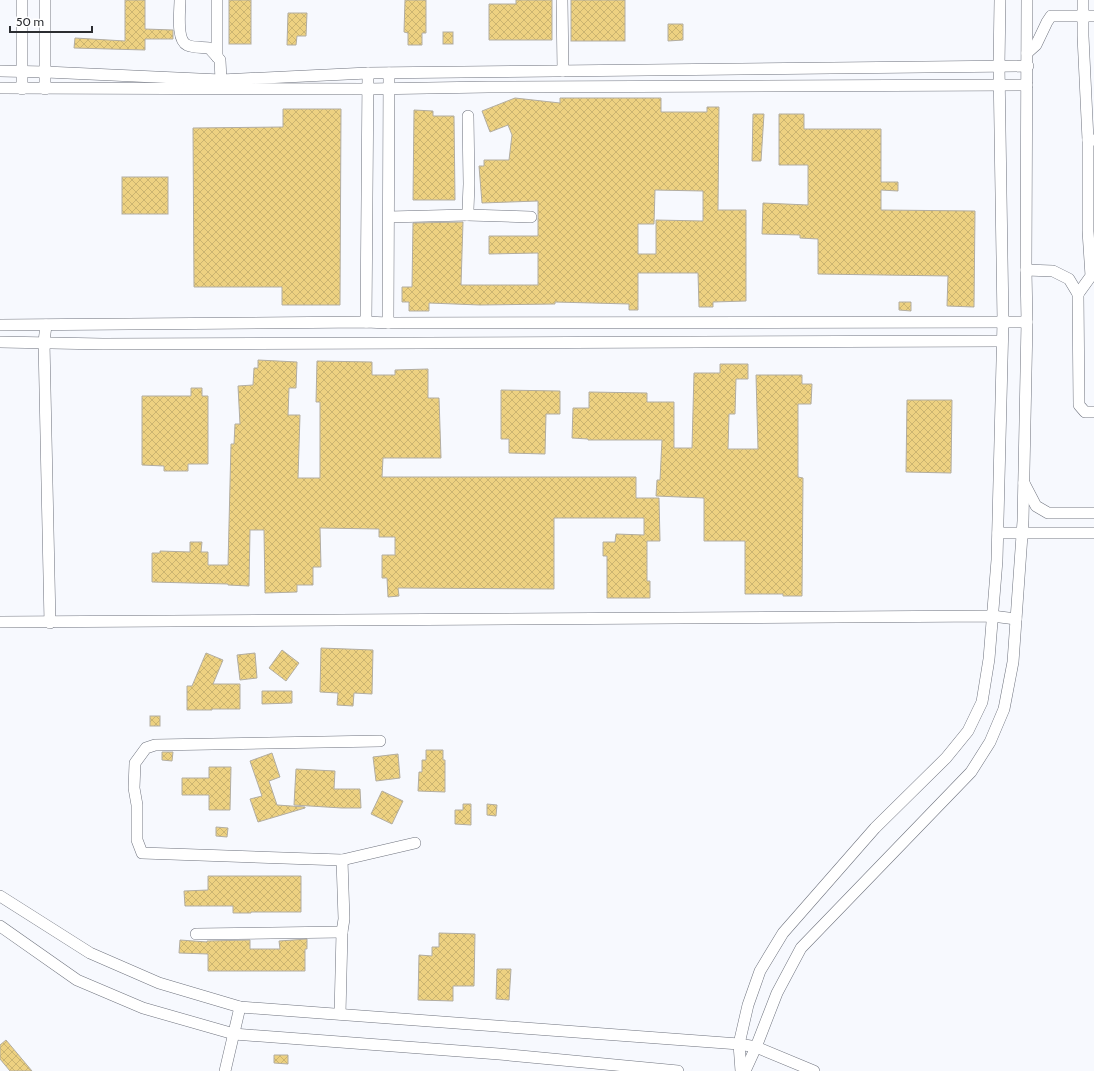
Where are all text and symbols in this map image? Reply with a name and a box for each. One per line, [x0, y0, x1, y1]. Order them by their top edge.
scale bar [10, 8, 92, 34]
text: 50 m [16, 14, 44, 29]

